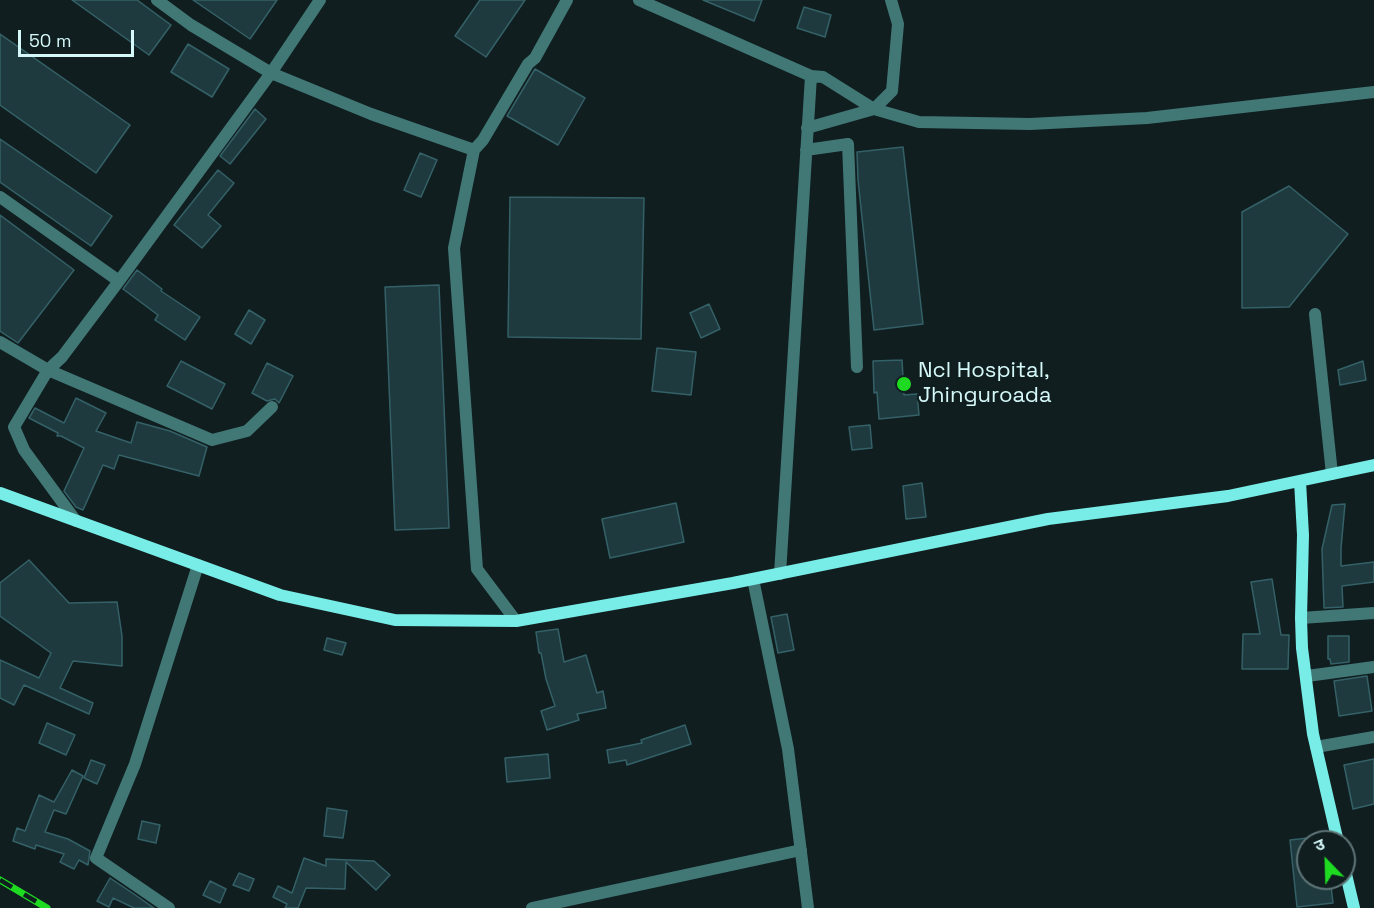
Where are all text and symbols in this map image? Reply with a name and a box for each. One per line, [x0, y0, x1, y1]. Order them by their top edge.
scale bar [21, 18, 136, 56]
text: 50 m [29, 29, 71, 52]
place label: Ncl Hospital, Jhinguroada [918, 358, 1052, 410]
marker: Ncl Hospital, Jhinguroada [895, 375, 913, 393]
north arrow [1296, 830, 1356, 890]
text: उ [1311, 833, 1328, 856]

